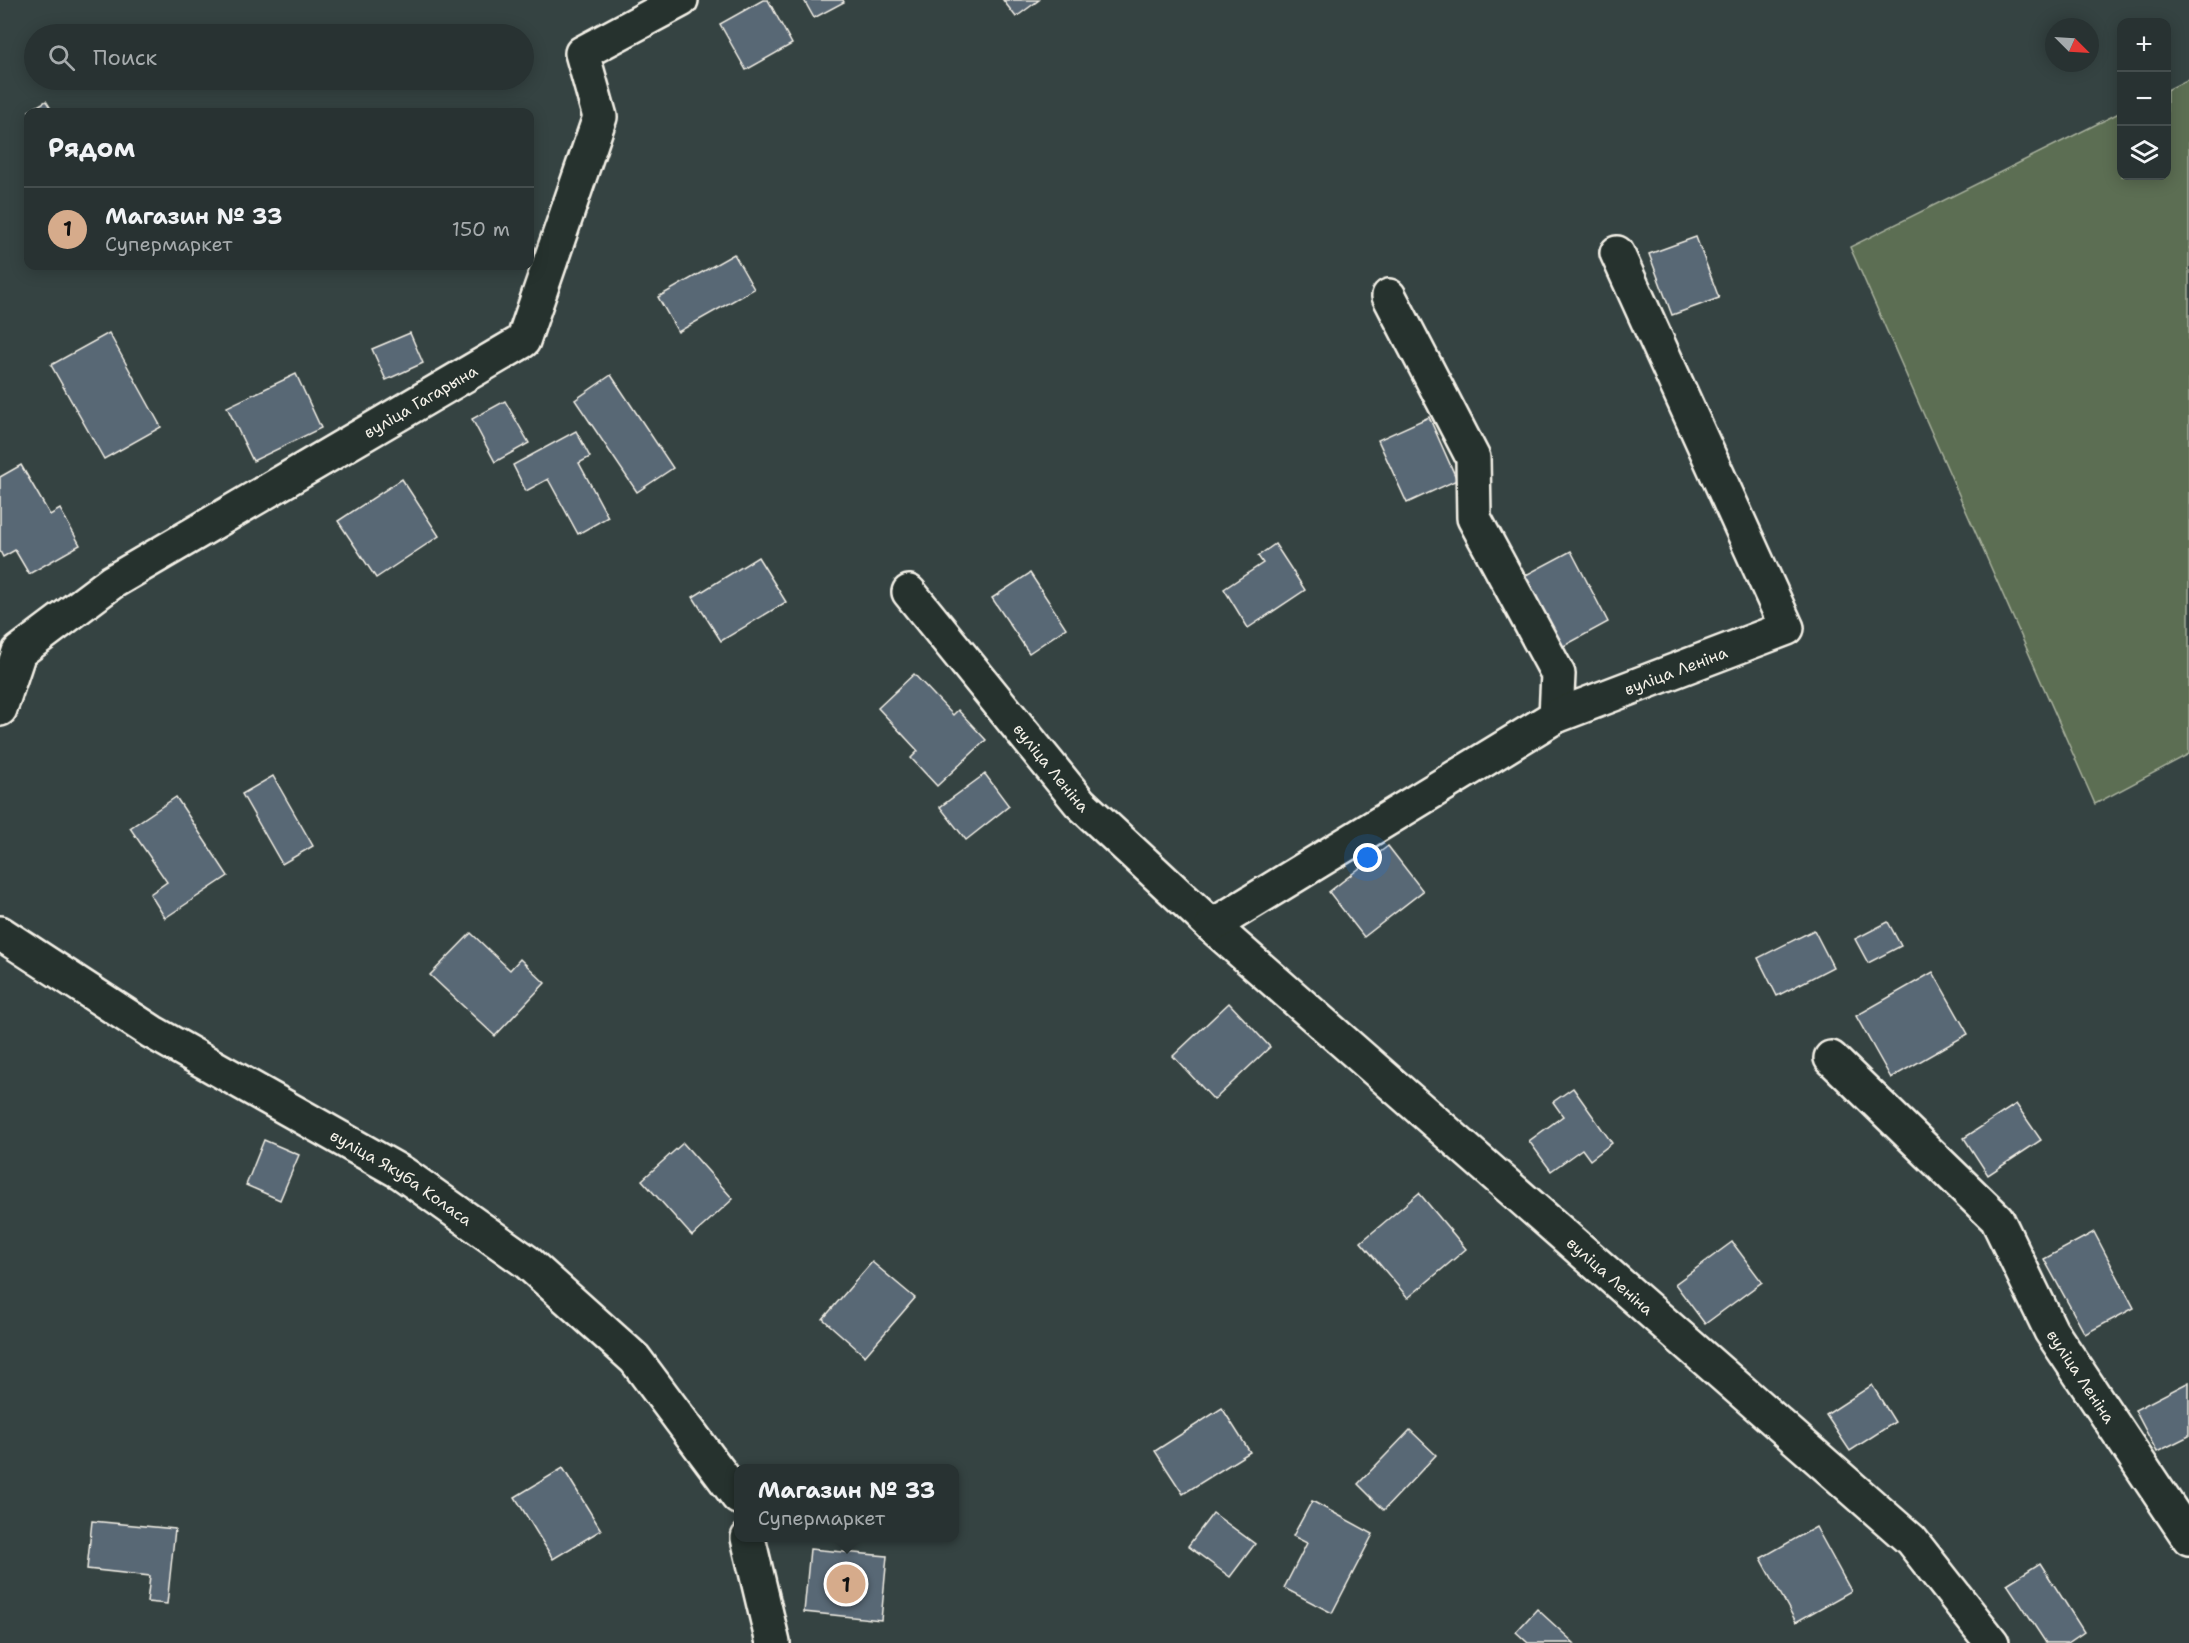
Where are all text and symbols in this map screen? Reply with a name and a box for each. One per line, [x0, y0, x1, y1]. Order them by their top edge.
north arrow [2045, 18, 2099, 72]
map controls [2117, 18, 2171, 180]
button: + [2117, 18, 2171, 72]
search box [24, 24, 534, 90]
icon: search [45, 41, 78, 74]
text: Поиск [93, 43, 157, 72]
button: − [2117, 72, 2171, 126]
button: layers [2117, 126, 2171, 180]
text: Рядом [48, 130, 135, 165]
text: Магазин № 33 [105, 202, 282, 231]
text: 1 [63, 216, 72, 242]
text: 150 m [452, 216, 510, 242]
text: Супермаркет [105, 231, 232, 257]
street label: вуліца Гагарына [360, 360, 481, 443]
street label: вуліца Леніна [1621, 641, 1730, 700]
street label: вуліца Леніна [1009, 719, 1094, 817]
your location [1353, 843, 1382, 872]
street label: вуліца Якуба Коласа [327, 1124, 476, 1230]
street label: вуліца Леніна [1562, 1232, 1658, 1320]
street label: вуліца Леніна [2042, 1325, 2120, 1427]
popup [734, 1464, 959, 1542]
text: Магазин № 33 [758, 1476, 935, 1505]
text: Супермаркет [758, 1505, 885, 1531]
pin: 1 [826, 1562, 866, 1606]

